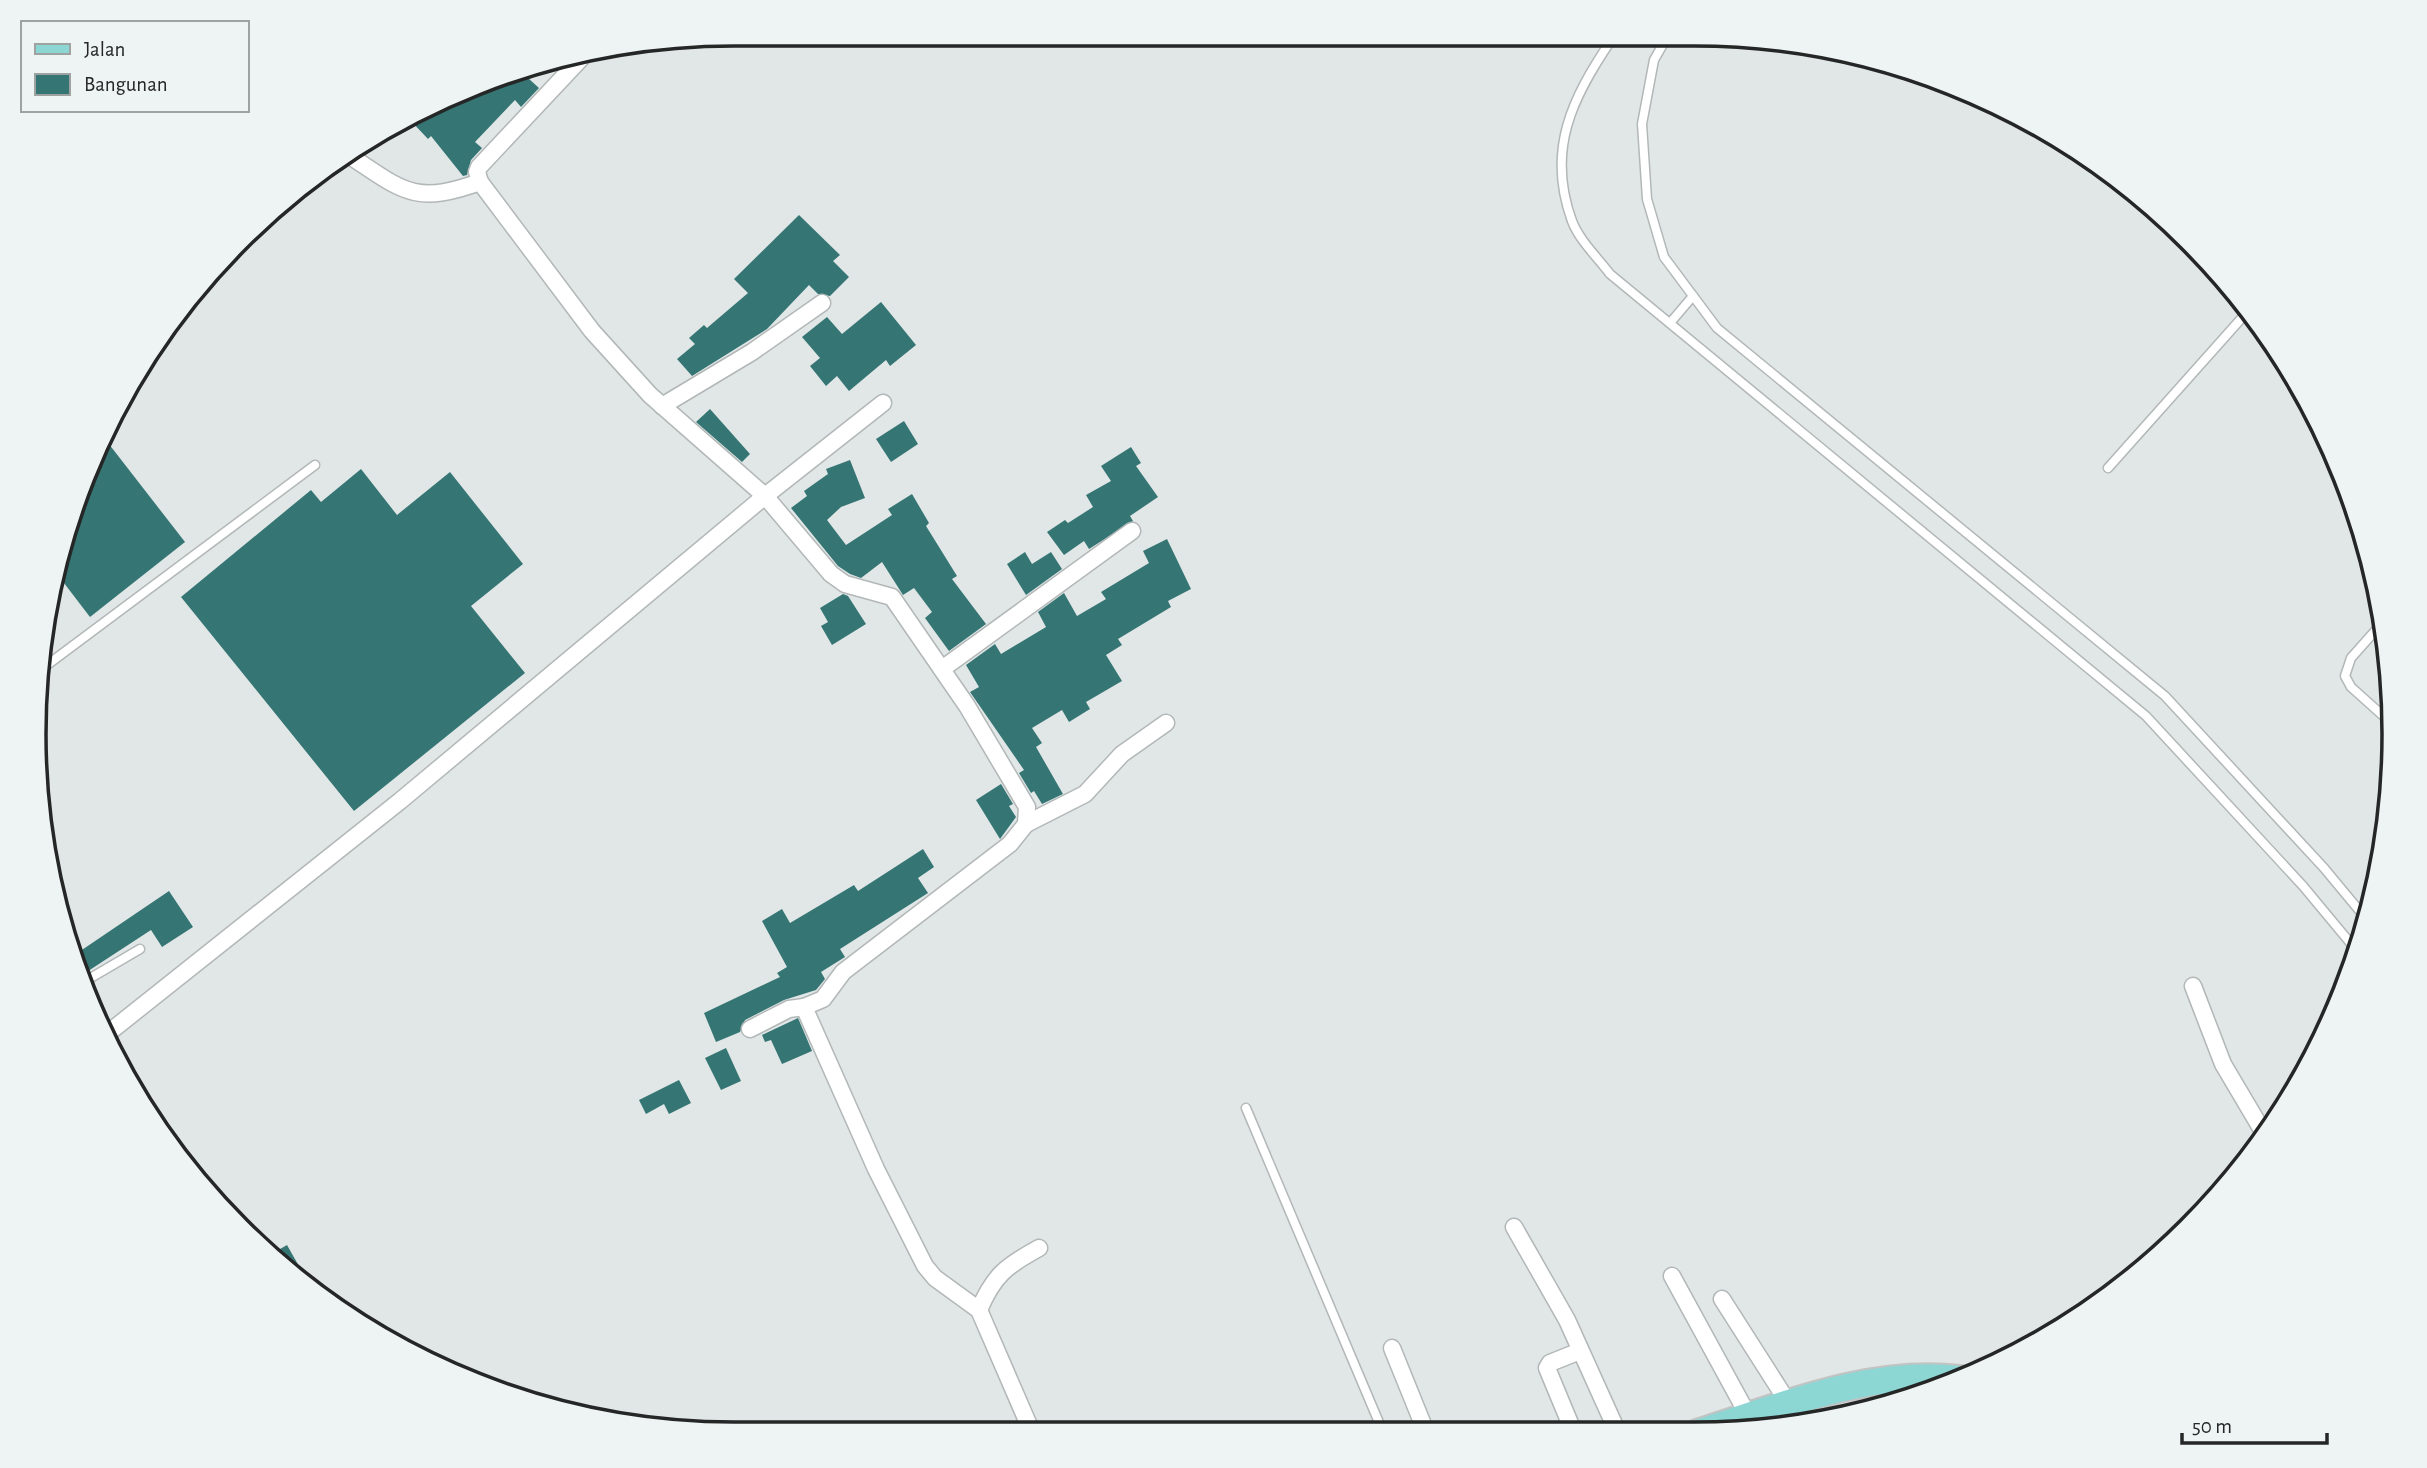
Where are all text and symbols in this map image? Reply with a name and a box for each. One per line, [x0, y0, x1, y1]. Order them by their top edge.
legend [21, 21, 248, 112]
text: Jalan [84, 39, 125, 60]
text: Bangunan [84, 74, 168, 95]
scale bar [2182, 1402, 2327, 1446]
text: 50 m [2192, 1416, 2232, 1437]

